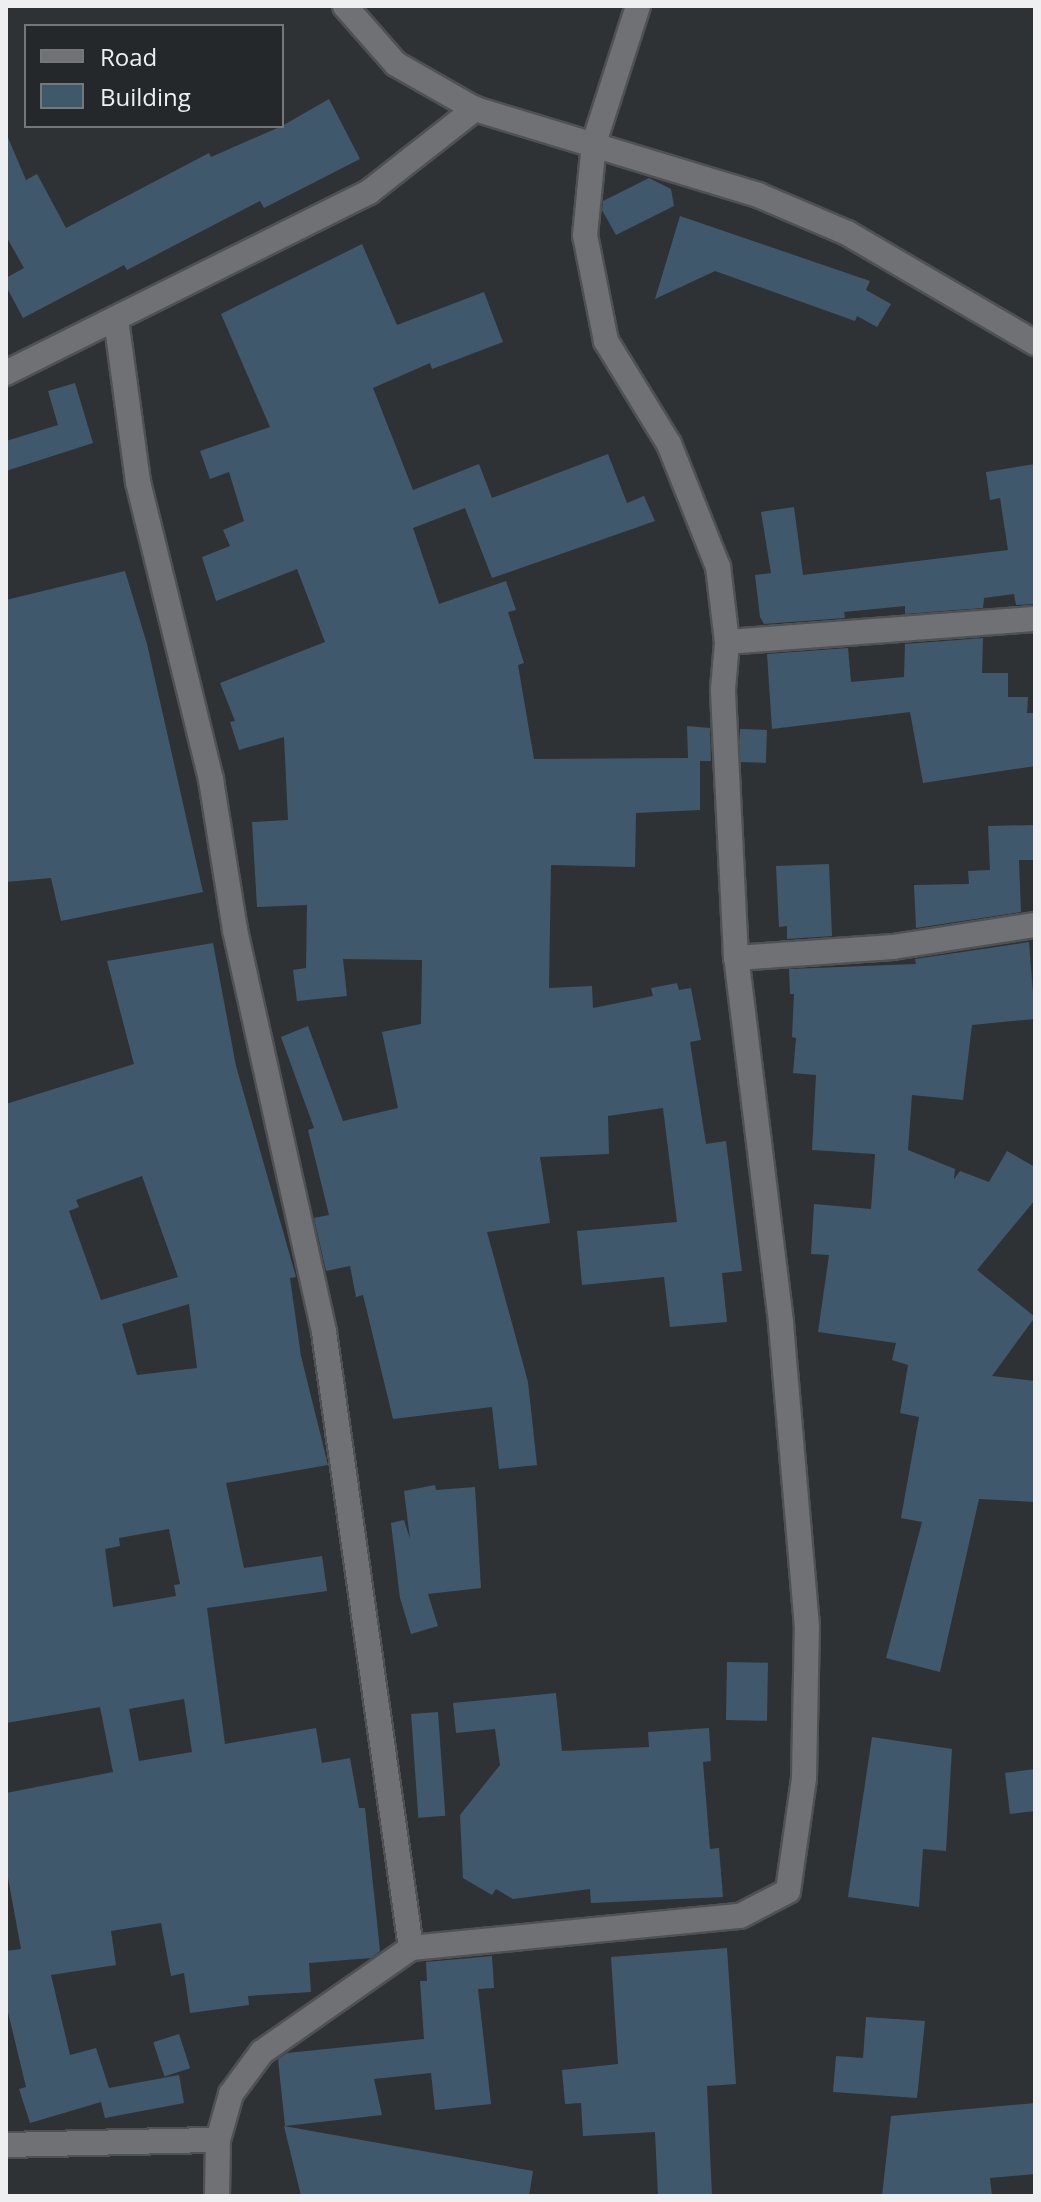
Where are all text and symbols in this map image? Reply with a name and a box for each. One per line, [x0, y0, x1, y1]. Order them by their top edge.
legend [24, 24, 284, 128]
text: Road [100, 40, 157, 73]
text: Building [100, 80, 191, 113]

